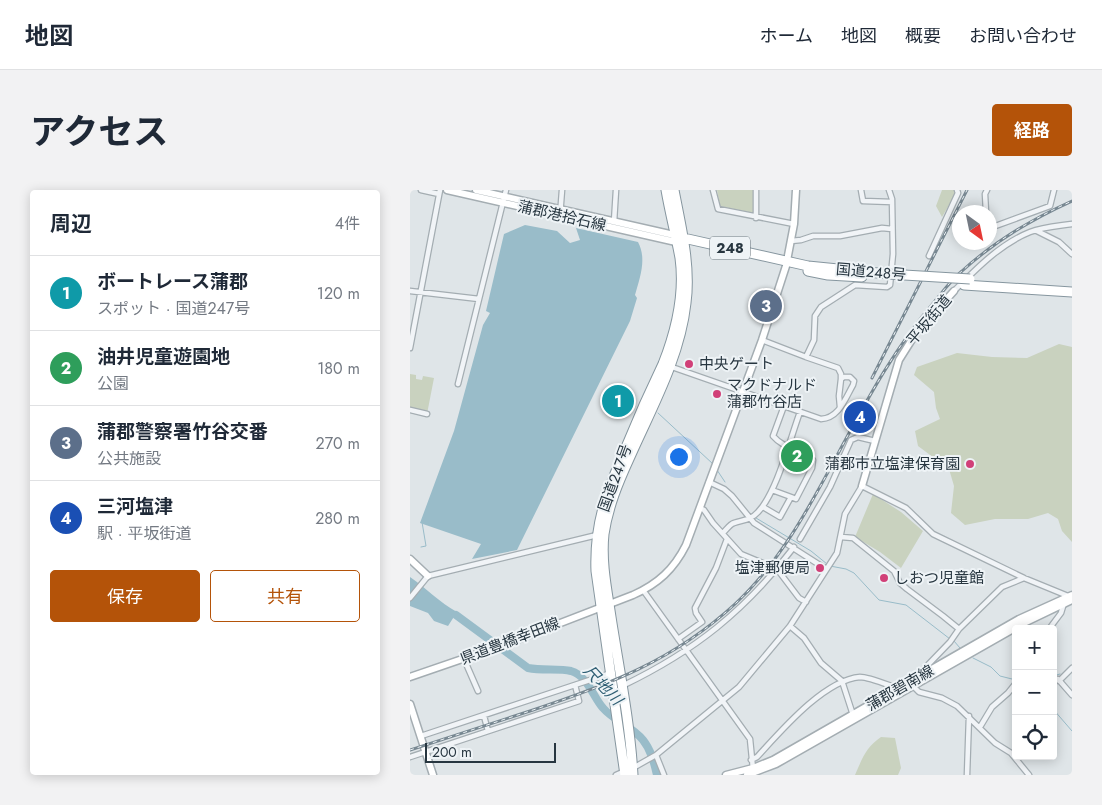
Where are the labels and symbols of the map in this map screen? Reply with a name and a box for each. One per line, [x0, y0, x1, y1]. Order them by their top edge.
street label: 蒲郡港拾石線 [516, 195, 608, 237]
north arrow [952, 205, 997, 250]
road number: 248 [710, 236, 750, 260]
street label: 国道248号 [835, 258, 907, 286]
pin: 3 [750, 287, 782, 325]
street label: 平坂街道 [901, 290, 957, 350]
place label: 中央ゲート [699, 353, 774, 375]
marker: 中央ゲート [683, 358, 695, 370]
place label: マクドナルド 蒲郡竹谷店 [727, 374, 817, 413]
pin: 1 [602, 382, 634, 420]
marker: マクドナルド 蒲郡竹谷店 [711, 388, 723, 400]
pin: 4 [844, 398, 876, 436]
pin: 2 [781, 437, 813, 475]
street label: 国道247号 [593, 441, 637, 515]
your location [666, 444, 692, 470]
place label: 蒲郡市立塩津保育園 [825, 453, 960, 475]
marker: 蒲郡市立塩津保育園 [964, 458, 976, 470]
place label: 塩津郵便局 [735, 557, 810, 579]
marker: 塩津郵便局 [814, 562, 826, 574]
place label: しおつ児童館 [894, 567, 984, 589]
marker: しおつ児童館 [878, 572, 890, 584]
street label: 県道豊橋幸田線 [457, 612, 563, 670]
water label: 尺地川 [578, 660, 629, 712]
street label: 蒲郡碧南線 [862, 660, 938, 716]
scale bar [425, 740, 556, 763]

